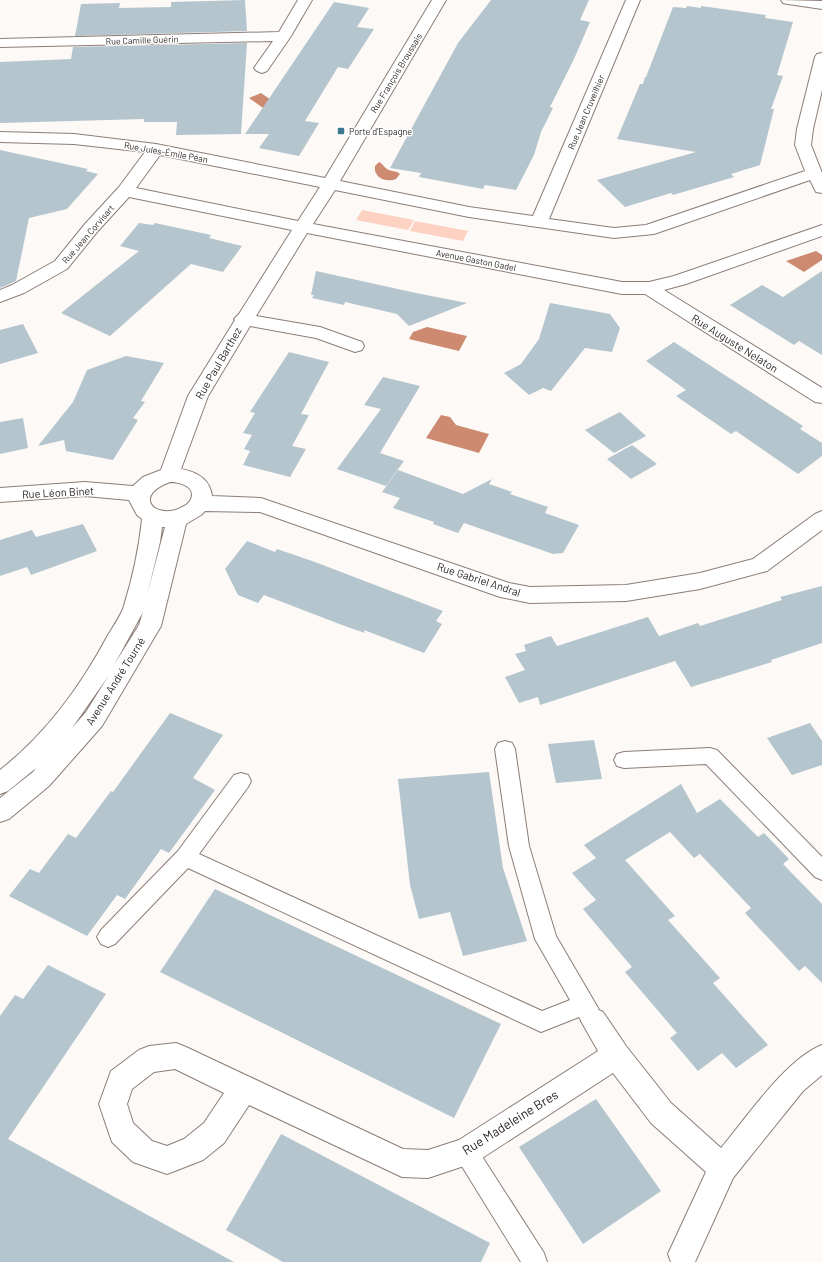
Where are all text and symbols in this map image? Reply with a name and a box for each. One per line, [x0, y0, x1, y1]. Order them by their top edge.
street label: Rue François Broussais [368, 31, 424, 115]
street label: Rue Camille Guérin [105, 33, 179, 47]
street label: Rue Jean Cruveilhier [565, 72, 607, 151]
marker: Porte d'Espagne [336, 126, 346, 136]
place label: Porte d'Espagne [349, 126, 412, 137]
street label: Rue Jules-Émile Péan [123, 139, 209, 165]
street label: Rue Jean Corvisart [60, 202, 116, 266]
street label: Avenue Gaston Gadel [435, 247, 517, 273]
street label: Rue Auguste Nelaton [689, 311, 781, 375]
street label: Rue Paul Barthez [192, 325, 244, 401]
street label: Rue Léon Binet [22, 484, 94, 500]
street label: Rue Gabriel Andral [436, 559, 522, 599]
street label: Avenue André Tourné [83, 635, 147, 727]
street label: Rue Madeleine Bres [459, 1086, 561, 1158]

